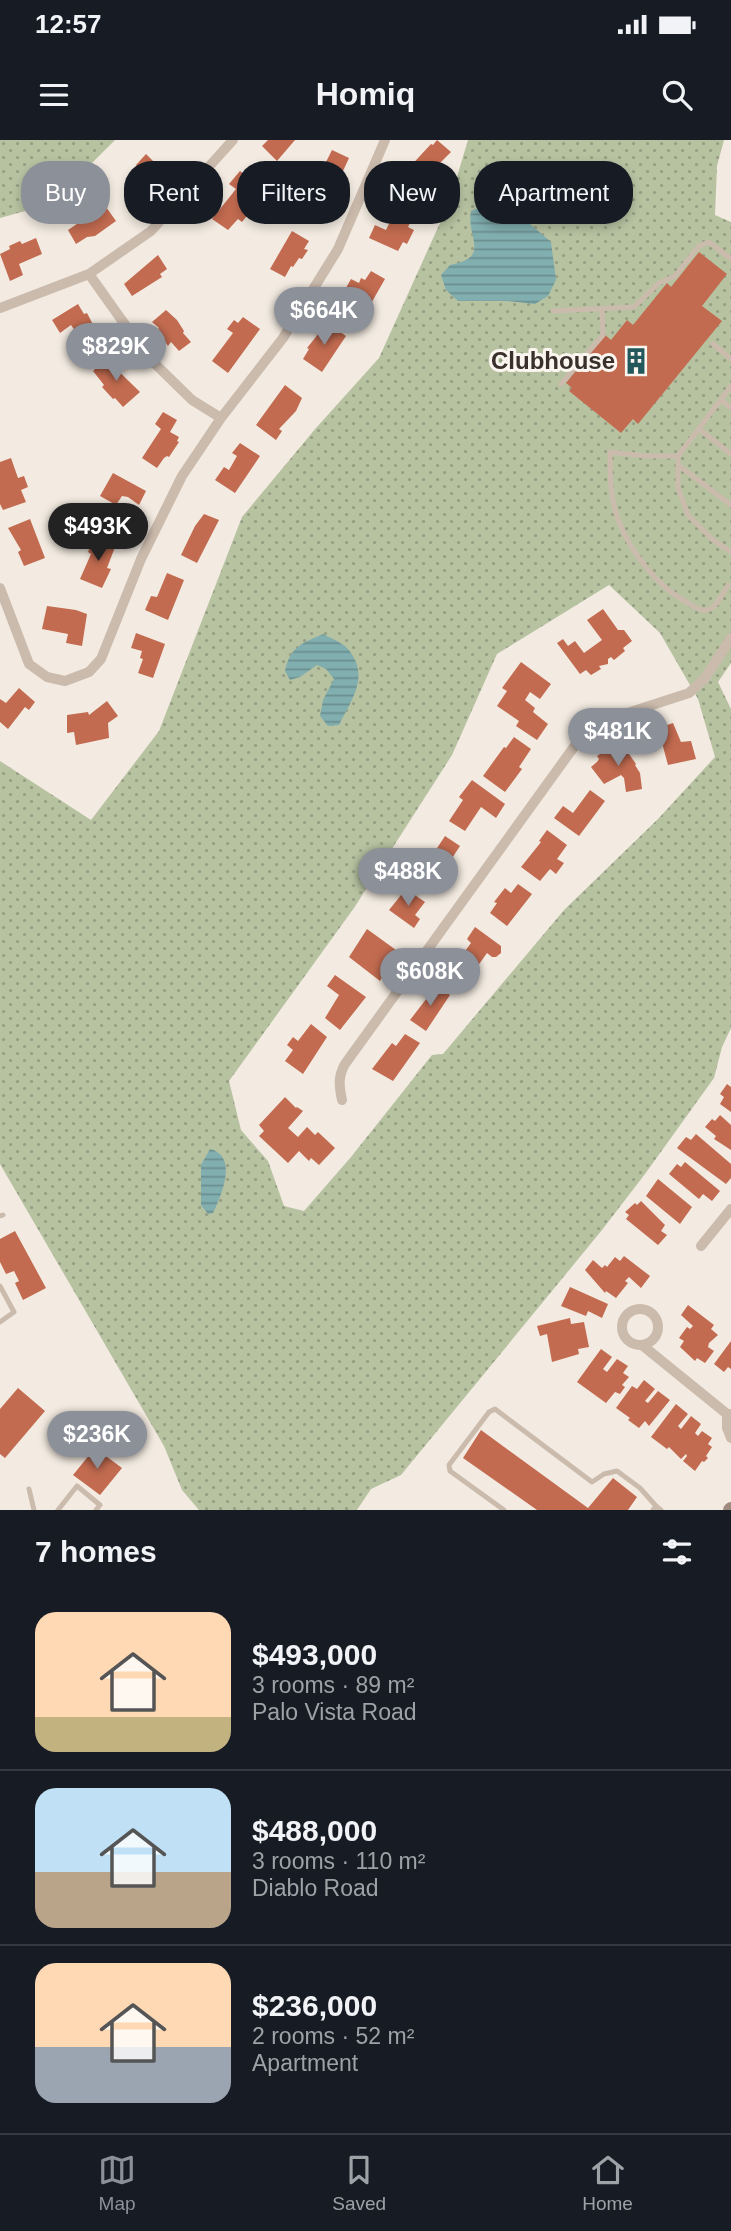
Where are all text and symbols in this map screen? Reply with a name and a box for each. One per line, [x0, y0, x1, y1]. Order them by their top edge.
text: 12:57 [35, 9, 102, 39]
icon: menu [35, 76, 73, 114]
text: Homiq [316, 76, 415, 112]
icon: search [658, 76, 696, 114]
chip: Buy [21, 161, 110, 224]
chip: Rent [124, 161, 223, 224]
chip: Filters [237, 161, 350, 224]
chip: New [364, 161, 460, 224]
chip: Apartment [474, 161, 633, 224]
pin: $664K [275, 288, 373, 347]
text: $664K [290, 297, 358, 323]
pin: $829K [67, 324, 165, 383]
text: $829K [82, 333, 150, 359]
building icon: Clubhouse [621, 346, 651, 376]
place label: Clubhouse [491, 347, 615, 374]
pin: $493K [49, 504, 147, 563]
text: $493K [64, 513, 132, 539]
pin: $481K [569, 708, 667, 768]
text: $481K [584, 718, 652, 744]
pin: $488K [359, 848, 457, 908]
text: $488K [374, 858, 442, 884]
pin: $608K [381, 948, 479, 1008]
text: $608K [396, 958, 464, 984]
pin: $236K [48, 1412, 146, 1471]
text: $236K [63, 1421, 131, 1447]
icon: filters [658, 1533, 696, 1571]
text: 7 homes [35, 1535, 157, 1568]
text: $493,000 [252, 1638, 377, 1671]
icon: home [91, 1640, 175, 1724]
text: 3 rooms · 89 m² [252, 1672, 414, 1698]
text: Palo Vista Road [252, 1699, 417, 1725]
text: $488,000 [252, 1814, 377, 1847]
icon: home [91, 1816, 175, 1900]
text: 3 rooms · 110 m² [252, 1848, 425, 1874]
text: Diablo Road [252, 1875, 379, 1901]
text: $236,000 [252, 1989, 377, 2022]
icon: home [91, 1991, 175, 2075]
text: 2 rooms · 52 m² [252, 2023, 414, 2049]
text: Apartment [252, 2050, 358, 2076]
tab: Map [98, 2151, 136, 2215]
tab: Saved [332, 2151, 386, 2215]
tab: Home [582, 2151, 633, 2215]

